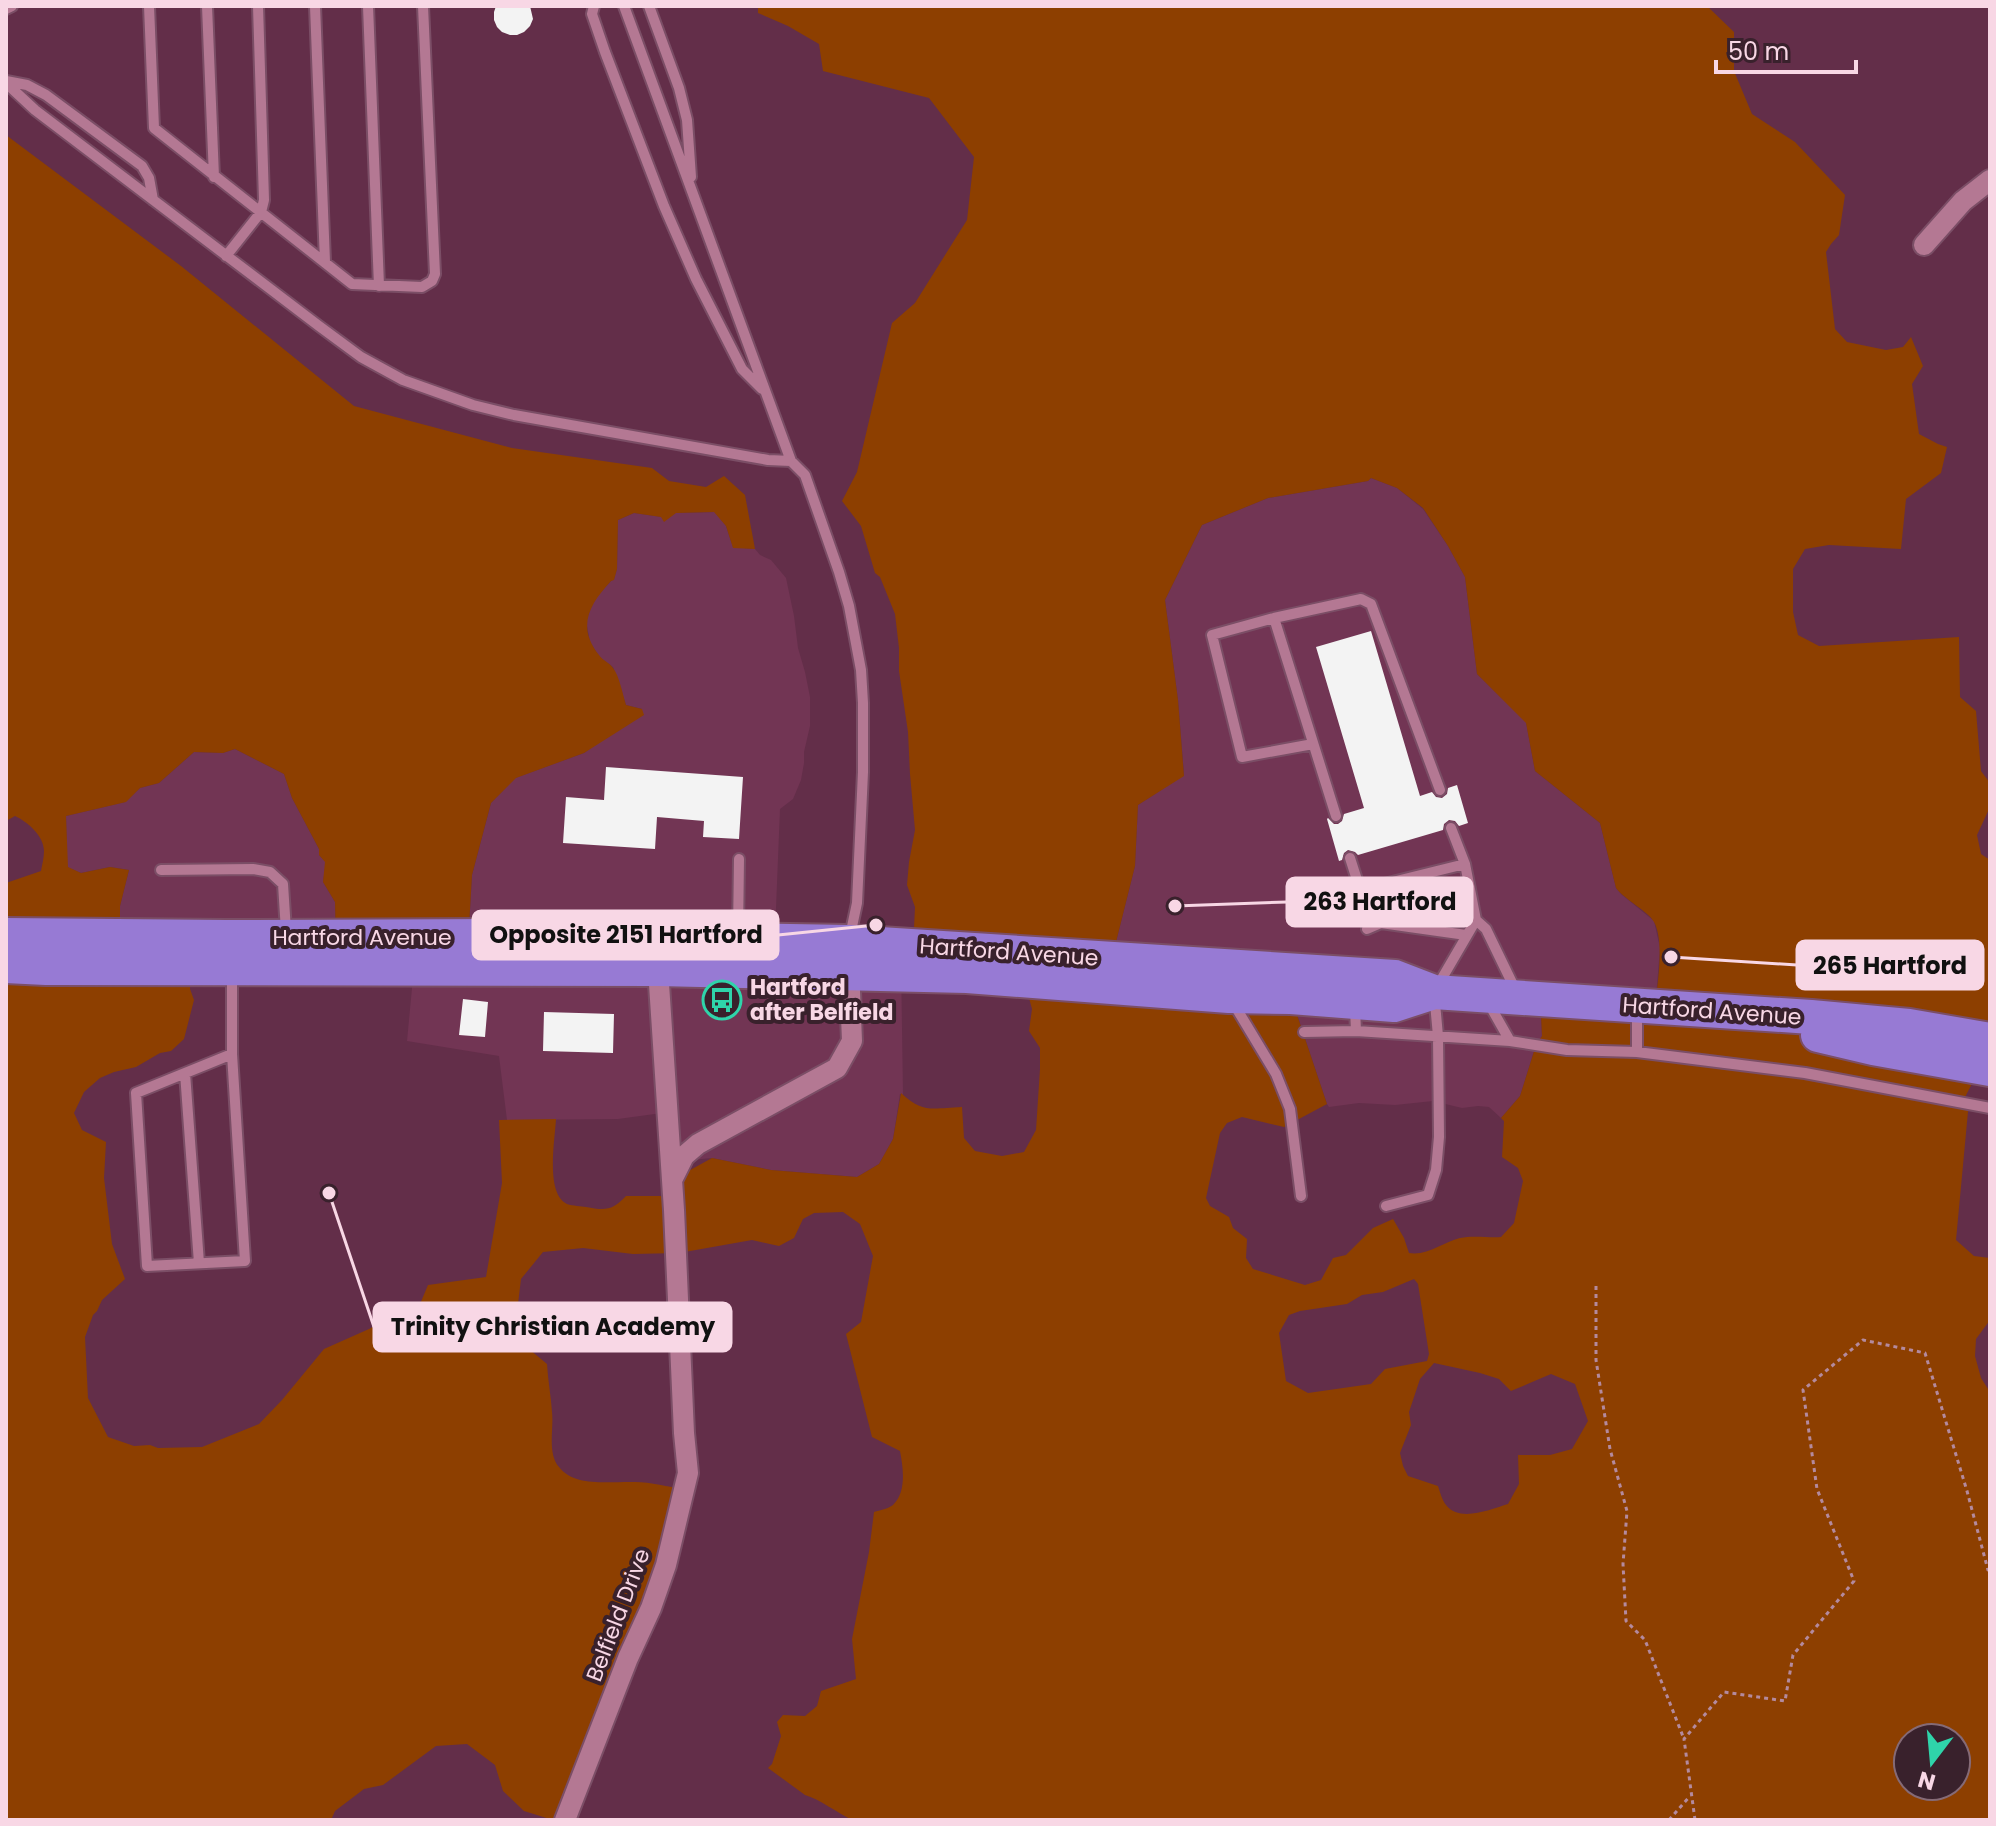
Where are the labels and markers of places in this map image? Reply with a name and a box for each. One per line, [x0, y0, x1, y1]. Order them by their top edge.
callout: 263 Hartford [1287, 878, 1472, 926]
callout: Opposite 2151 Hartford [473, 911, 778, 959]
callout: 265 Hartford [1797, 941, 1983, 989]
place label: Hartford after Belfield [750, 972, 893, 1028]
bus stop icon: Hartford after Belfield [701, 979, 743, 1021]
callout: Trinity Christian Academy [374, 1303, 731, 1351]

